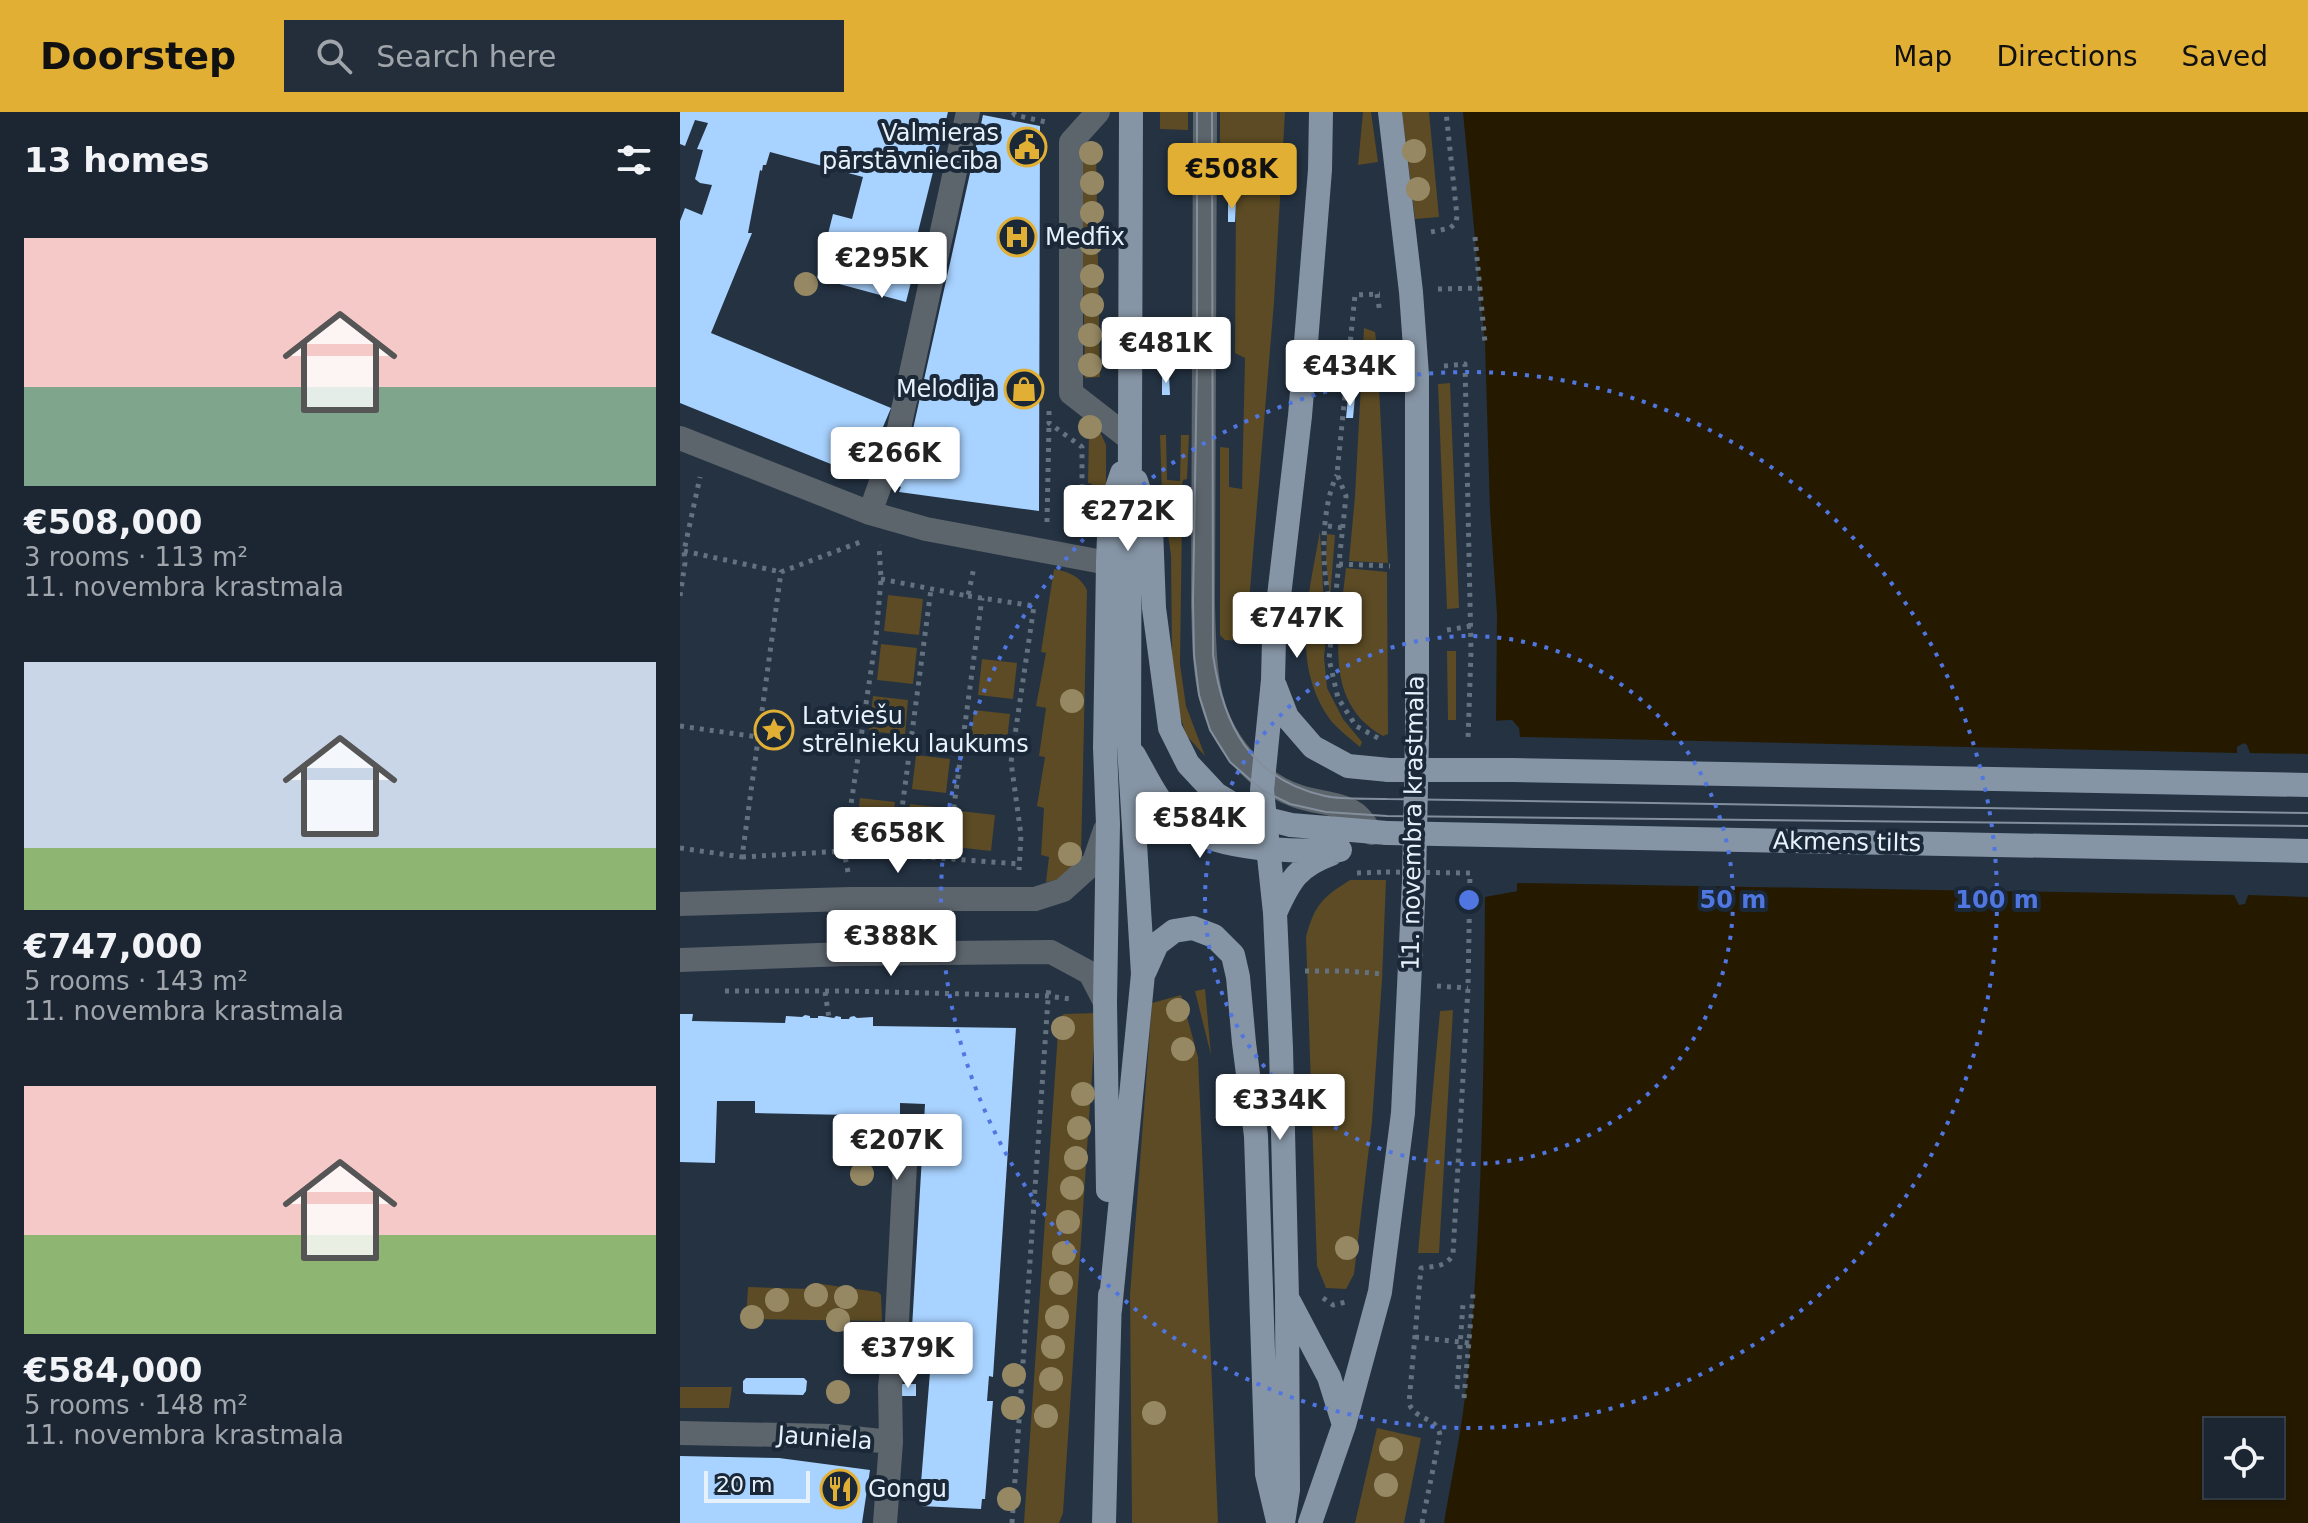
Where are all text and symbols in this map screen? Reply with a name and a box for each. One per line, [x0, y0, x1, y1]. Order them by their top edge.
search box [284, 20, 844, 92]
text: Doorstep [40, 34, 236, 78]
icon: search [312, 34, 356, 78]
text: Search here [376, 39, 556, 74]
text: Map [1893, 40, 1952, 73]
text: Directions [1996, 40, 2137, 73]
text: Saved [2181, 40, 2268, 73]
place label: Valmieras pārstāvniecība [822, 119, 999, 175]
public building icon: Valmieras pārstāvniecība [1006, 126, 1048, 168]
icon: filters [612, 138, 656, 182]
text: 13 homes [24, 140, 209, 180]
pin: €508K [1176, 143, 1288, 211]
text: €508K [1186, 154, 1278, 184]
hospital icon: Medfix [996, 216, 1038, 258]
place label: Medfix [1045, 223, 1125, 251]
pin: €295K [826, 232, 938, 300]
text: €295K [836, 243, 928, 273]
icon: home [268, 290, 412, 434]
pin: €481K [1110, 317, 1222, 385]
text: €481K [1120, 328, 1212, 358]
pin: €434K [1294, 340, 1406, 408]
text: €434K [1304, 351, 1396, 381]
shop icon: Melodija [1003, 368, 1045, 410]
place label: Melodija [896, 375, 996, 403]
pin: €266K [839, 427, 951, 495]
text: €266K [849, 438, 941, 468]
pin: €272K [1072, 485, 1184, 553]
text: €272K [1082, 496, 1174, 526]
text: €508,000 [24, 502, 203, 542]
text: 3 rooms · 113 m² [24, 542, 248, 572]
text: 11. novembra krastmala [24, 572, 344, 602]
pin: €747K [1241, 592, 1353, 660]
text: €747K [1251, 603, 1343, 633]
street label: 11. novembra krastmala [1396, 675, 1430, 971]
place label: Latviešu strēlnieku laukums [802, 702, 1029, 758]
place icon: Latviešu strēlnieku laukums [753, 709, 795, 751]
icon: home [268, 714, 412, 858]
pin: €584K [1144, 792, 1256, 860]
text: €584K [1154, 803, 1246, 833]
pin: €658K [842, 807, 954, 875]
text: €658K [852, 818, 944, 848]
street label: Akmens tilts [1773, 827, 1921, 857]
centre of rings [1455, 886, 1483, 914]
text: 50 m [1700, 886, 1766, 914]
text: 100 m [1955, 886, 2039, 914]
pin: €388K [835, 910, 947, 978]
text: €388K [845, 921, 937, 951]
text: €747,000 [24, 926, 203, 966]
text: 5 rooms · 143 m² [24, 966, 248, 996]
text: 11. novembra krastmala [24, 996, 344, 1026]
pin: €334K [1224, 1074, 1336, 1142]
text: €334K [1234, 1085, 1326, 1115]
pin: €207K [841, 1114, 953, 1182]
text: €207K [851, 1125, 943, 1155]
icon: home [268, 1138, 412, 1282]
pin: €379K [852, 1322, 964, 1390]
text: €379K [862, 1333, 954, 1363]
text: €584,000 [24, 1350, 203, 1390]
text: 5 rooms · 148 m² [24, 1390, 248, 1420]
map controls [2204, 1418, 2284, 1498]
button: locate [2204, 1418, 2284, 1498]
text: 11. novembra krastmala [24, 1420, 344, 1450]
street label: Jauniela [775, 1421, 873, 1455]
scale bar [704, 1467, 810, 1503]
restaurant icon: Gongu [819, 1468, 861, 1510]
text: 20 m [716, 1472, 772, 1497]
place label: Gongu [868, 1475, 947, 1503]

